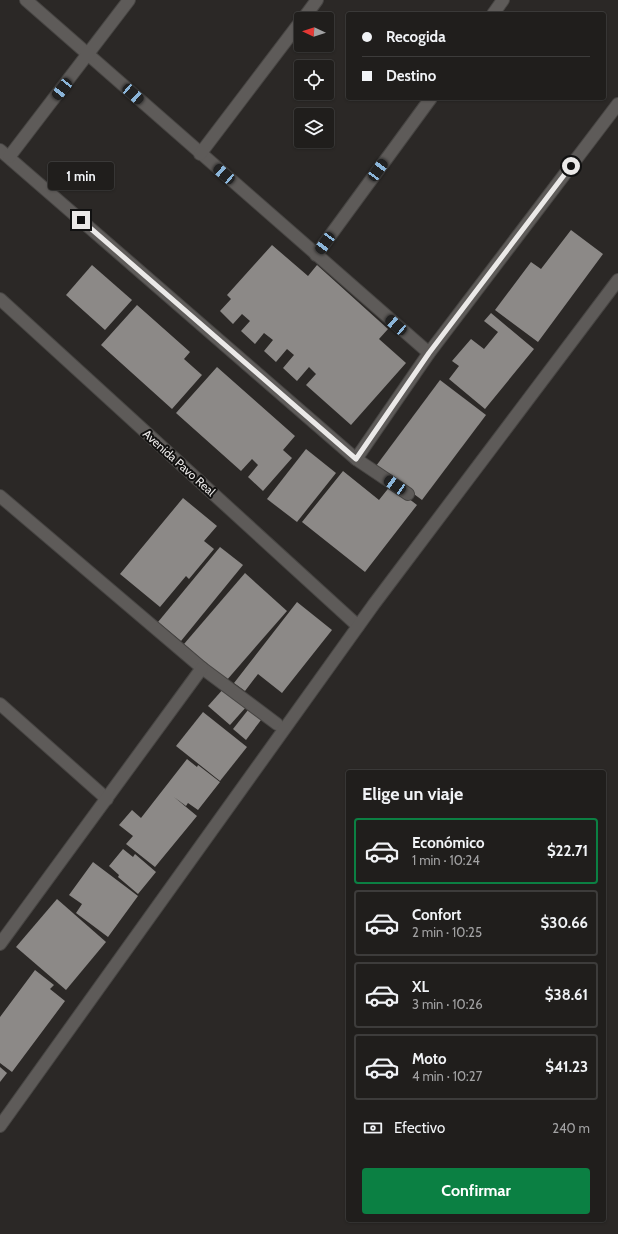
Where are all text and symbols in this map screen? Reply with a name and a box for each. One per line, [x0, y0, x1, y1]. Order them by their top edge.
north arrow [294, 12, 334, 52]
map controls [294, 12, 334, 148]
text: Recogida [386, 28, 446, 46]
button: locate [294, 60, 334, 100]
text: Destino [386, 67, 436, 85]
car [50, 76, 74, 102]
car [120, 82, 146, 106]
button: layers [294, 108, 334, 148]
car [366, 157, 390, 183]
route start [562, 157, 580, 175]
callout: 1 min [48, 162, 114, 190]
car [211, 162, 237, 186]
text: 1 min [66, 168, 96, 184]
route end [72, 211, 90, 229]
car [313, 230, 337, 256]
car [383, 313, 409, 337]
street label: Avenida Pavo Real [140, 426, 219, 499]
car [382, 473, 408, 497]
text: Elige un viaje [362, 783, 463, 805]
icon: car [364, 833, 400, 869]
text: Económico [412, 834, 484, 852]
text: $22.71 [547, 842, 588, 860]
text: 1 min · 10:24 [412, 852, 480, 868]
icon: car [364, 905, 400, 941]
text: Confort [412, 906, 461, 924]
text: $30.66 [541, 914, 588, 932]
text: 2 min · 10:25 [412, 924, 482, 940]
icon: car [364, 977, 400, 1013]
text: XL [412, 978, 429, 996]
text: $38.61 [545, 986, 588, 1004]
text: 3 min · 10:26 [412, 996, 483, 1012]
icon: car [364, 1049, 400, 1085]
text: Moto [412, 1050, 446, 1068]
text: $41.23 [545, 1058, 588, 1076]
text: 4 min · 10:27 [412, 1068, 482, 1084]
icon: cash [362, 1117, 384, 1139]
text: Efectivo [394, 1119, 445, 1137]
text: 240 m [552, 1120, 590, 1136]
button: Confirmar [362, 1168, 590, 1214]

